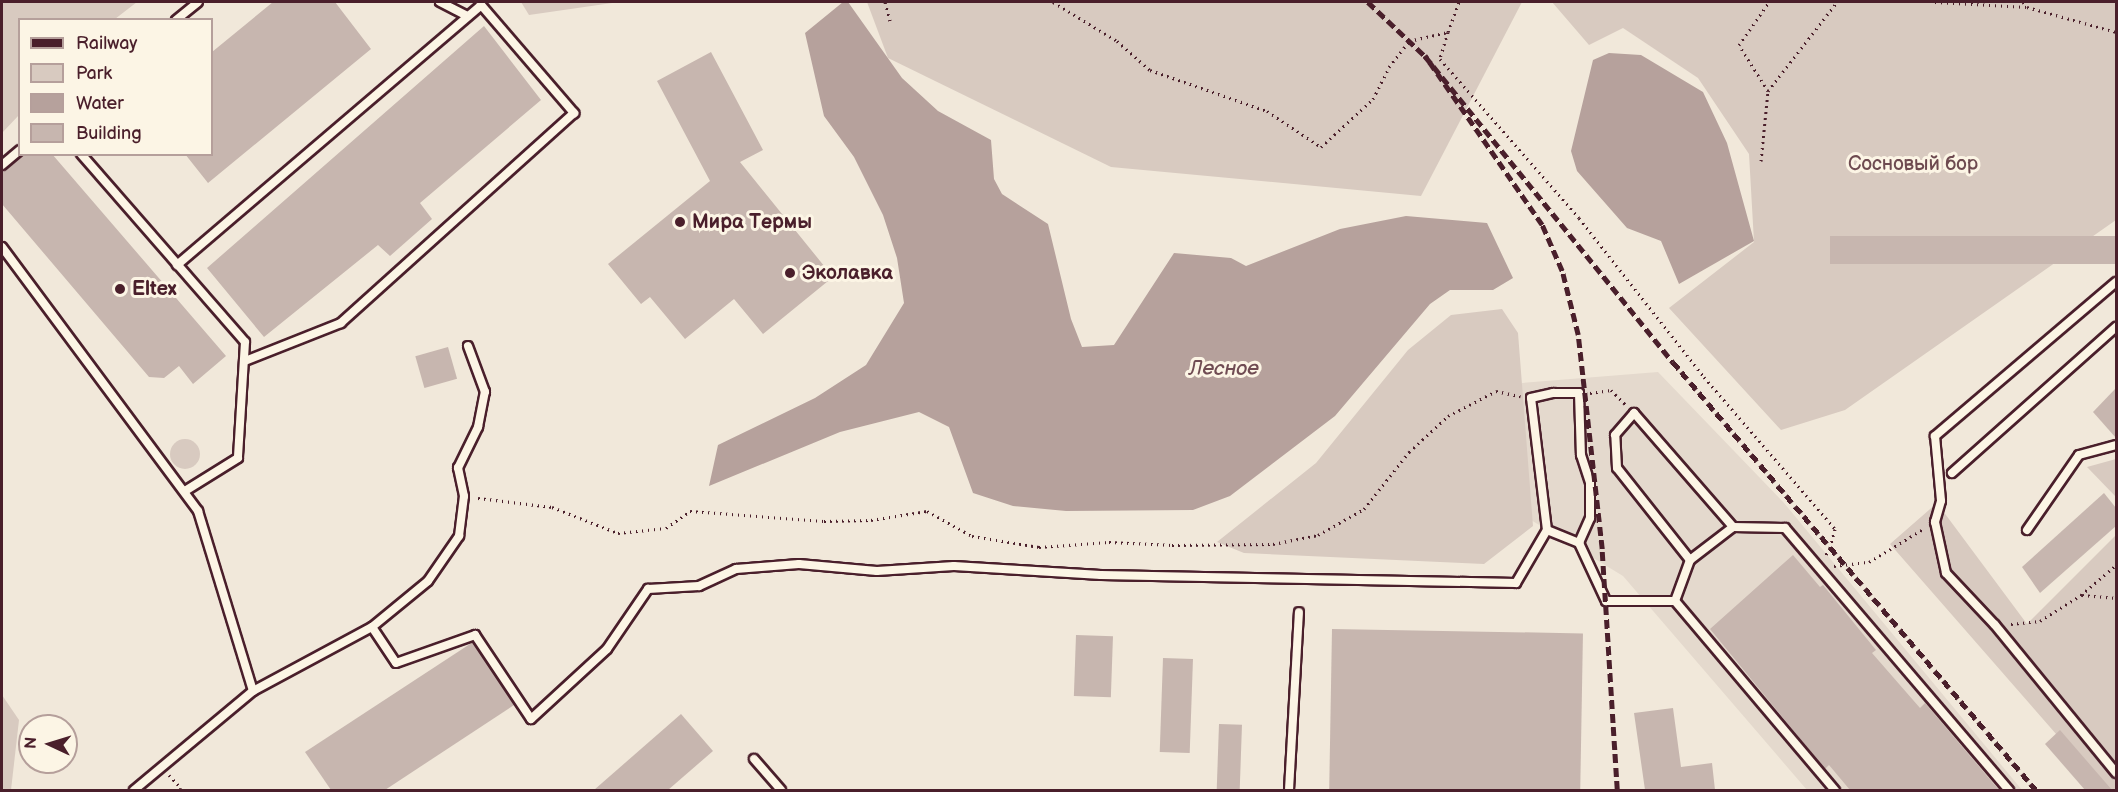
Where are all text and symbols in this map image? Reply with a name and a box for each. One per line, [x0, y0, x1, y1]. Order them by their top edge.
legend [18, 18, 213, 156]
text: Railway [76, 33, 138, 54]
text: Park [76, 63, 112, 84]
text: Water [76, 93, 124, 114]
text: Building [76, 123, 142, 144]
park label: Сосновый бор [1848, 152, 1978, 176]
place label: Мира Термы [692, 210, 812, 234]
marker: Мира Термы [673, 215, 687, 229]
place label: Эколавка [802, 261, 893, 285]
marker: Эколавка [783, 266, 797, 280]
place label: Eltex [132, 277, 177, 301]
marker: Eltex [113, 282, 127, 296]
water label: Лесное [1189, 356, 1259, 382]
north arrow [18, 714, 78, 774]
text: N [22, 736, 41, 750]

